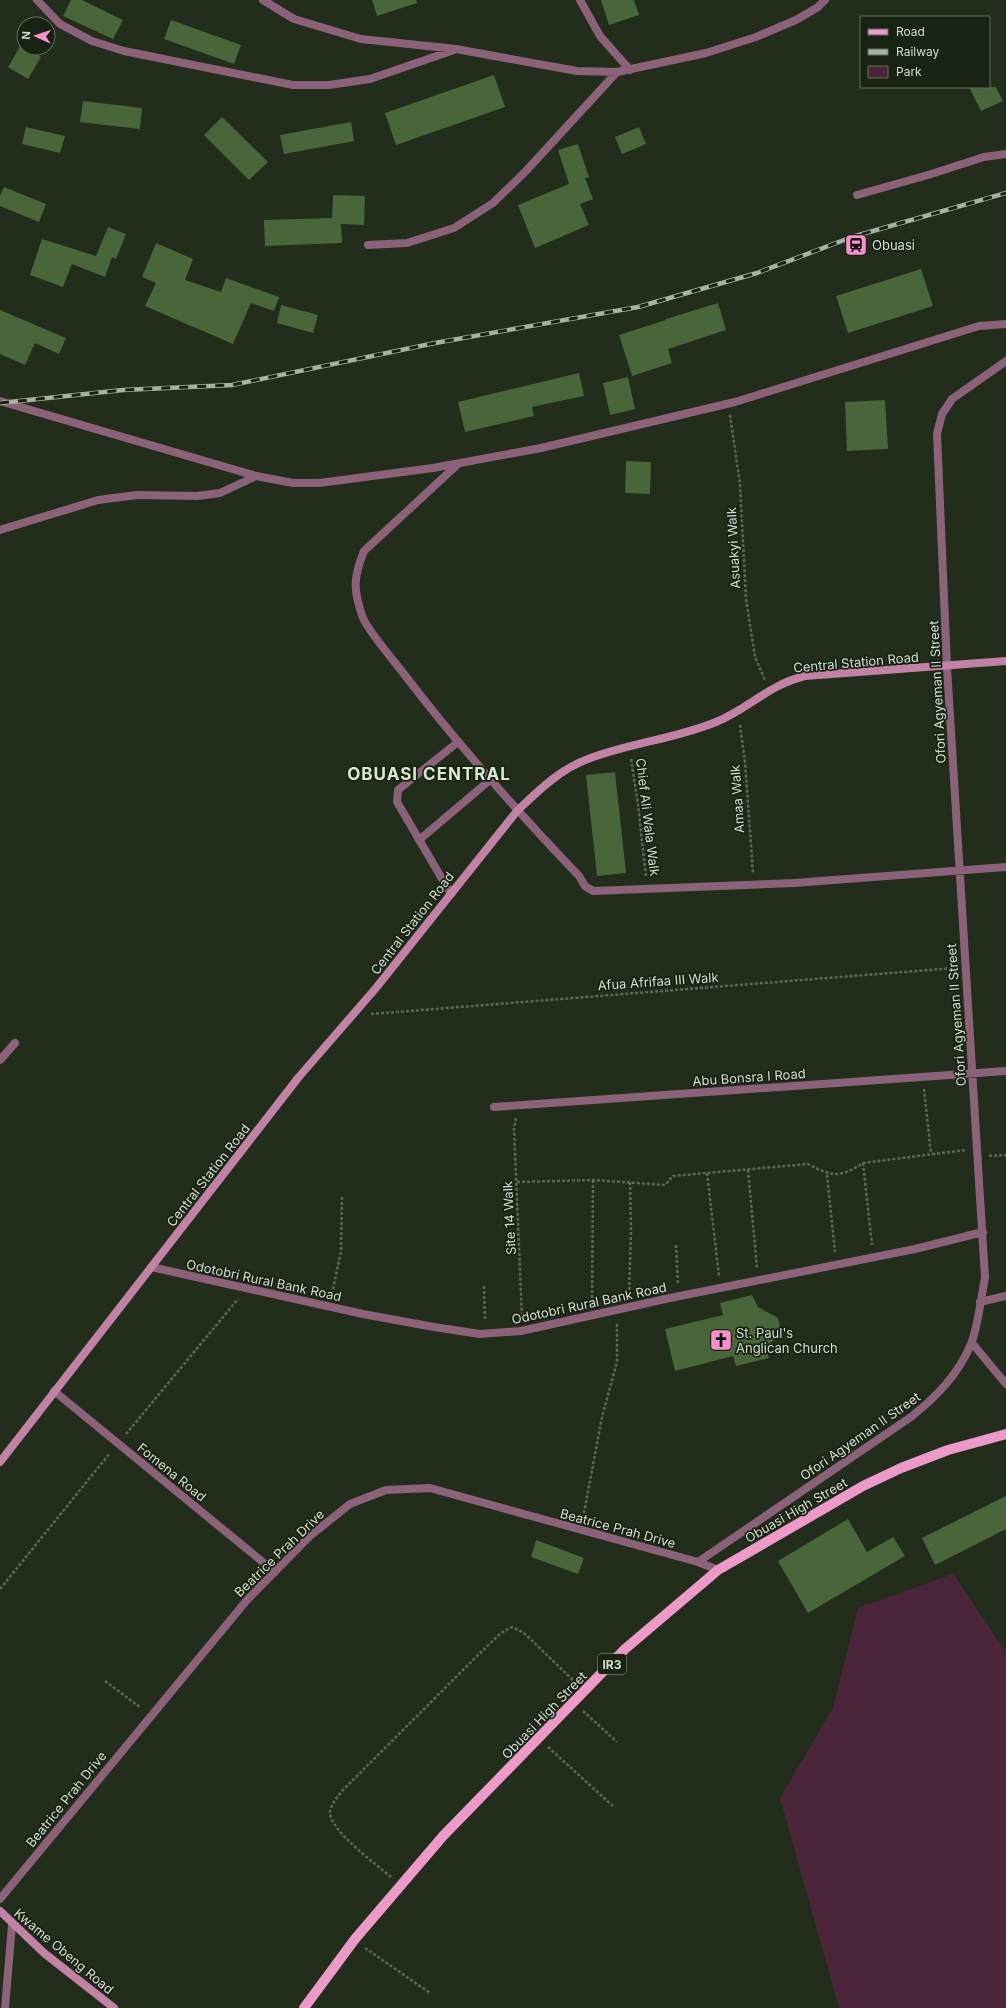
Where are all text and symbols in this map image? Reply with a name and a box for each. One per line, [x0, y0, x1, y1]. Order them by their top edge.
north arrow [16, 16, 56, 56]
legend [860, 16, 990, 88]
text: Road [896, 24, 925, 39]
text: N [19, 31, 33, 40]
text: Railway [896, 44, 940, 59]
text: Park [896, 64, 922, 79]
station icon: Obuasi [843, 232, 869, 258]
place label: Obuasi [872, 237, 915, 253]
street label: Asuakyi Walk [723, 507, 743, 589]
street label: Ofori Agyeman II Street [925, 620, 949, 764]
street label: Central Station Road [793, 649, 919, 675]
street label: Chief Ali Wala Walk [633, 757, 663, 877]
district label: OBUASI CENTRAL [347, 764, 511, 784]
street label: Amaa Walk [727, 764, 747, 834]
street label: Central Station Road [367, 868, 457, 978]
street label: Ofori Agyeman II Street [943, 943, 969, 1087]
street label: Afua Afrifaa III Walk [597, 969, 719, 993]
street label: Abu Bonsra I Road [692, 1065, 806, 1089]
street label: Central Station Road [163, 1120, 253, 1230]
street label: Site 14 Walk [499, 1181, 519, 1255]
street label: Odotobri Rural Bank Road [185, 1256, 343, 1304]
street label: Odotobri Rural Bank Road [510, 1279, 668, 1327]
place label: St. Paul's Anglican Church [736, 1325, 838, 1356]
church icon: St. Paul's Anglican Church [708, 1327, 734, 1353]
street label: Ofori Agyeman II Street [797, 1388, 923, 1484]
street label: Fomena Road [134, 1439, 210, 1505]
street label: Obuasi High Street [742, 1474, 850, 1546]
street label: Beatrice Prah Drive [559, 1505, 677, 1551]
street label: Beatrice Prah Drive [231, 1506, 327, 1600]
road number: IR3 [598, 1654, 626, 1674]
street label: Obuasi High Street [498, 1668, 590, 1762]
street label: Beatrice Prah Drive [22, 1748, 110, 1850]
street label: Kwame Obeng Road [11, 1905, 117, 1997]

